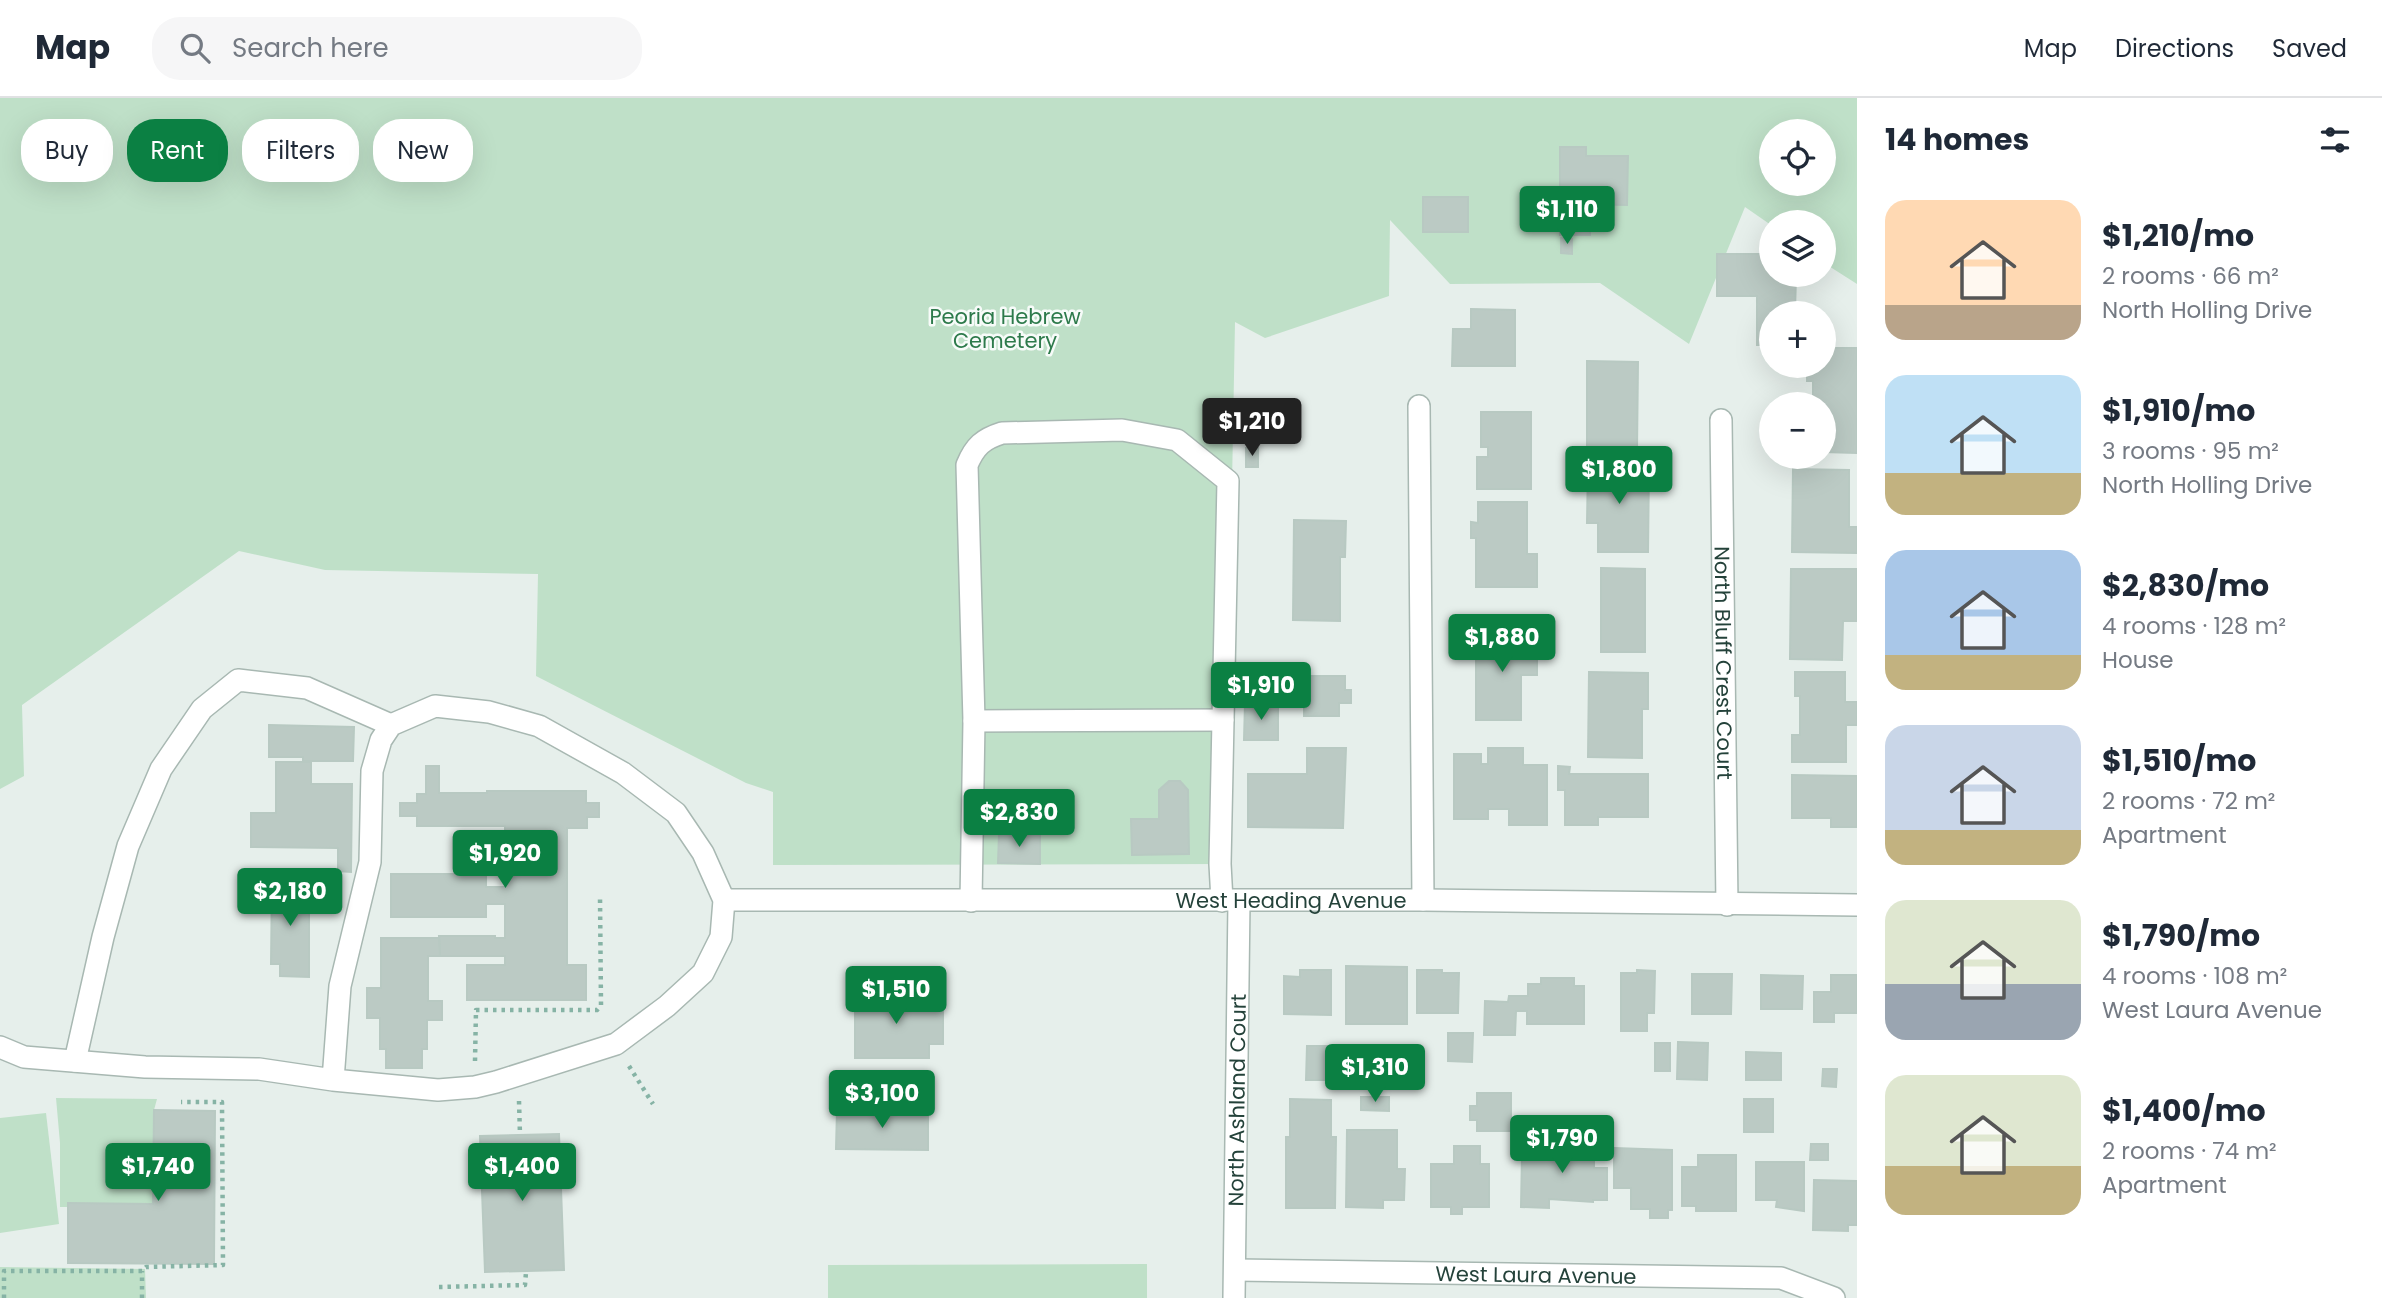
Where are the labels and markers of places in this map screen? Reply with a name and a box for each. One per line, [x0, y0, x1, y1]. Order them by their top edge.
pin: $1,110 [1510, 186, 1624, 246]
pin: $1,210 [1195, 398, 1309, 458]
pin: $1,800 [1562, 446, 1676, 506]
pin: $1,880 [1445, 614, 1559, 674]
pin: $1,910 [1204, 662, 1318, 722]
pin: $2,830 [962, 790, 1076, 849]
pin: $1,920 [448, 830, 562, 890]
pin: $2,180 [233, 868, 347, 928]
pin: $1,510 [839, 967, 953, 1026]
pin: $1,310 [1318, 1044, 1432, 1104]
pin: $3,100 [825, 1070, 939, 1130]
pin: $1,790 [1505, 1116, 1619, 1175]
pin: $1,740 [101, 1144, 215, 1203]
pin: $1,400 [465, 1144, 579, 1203]

